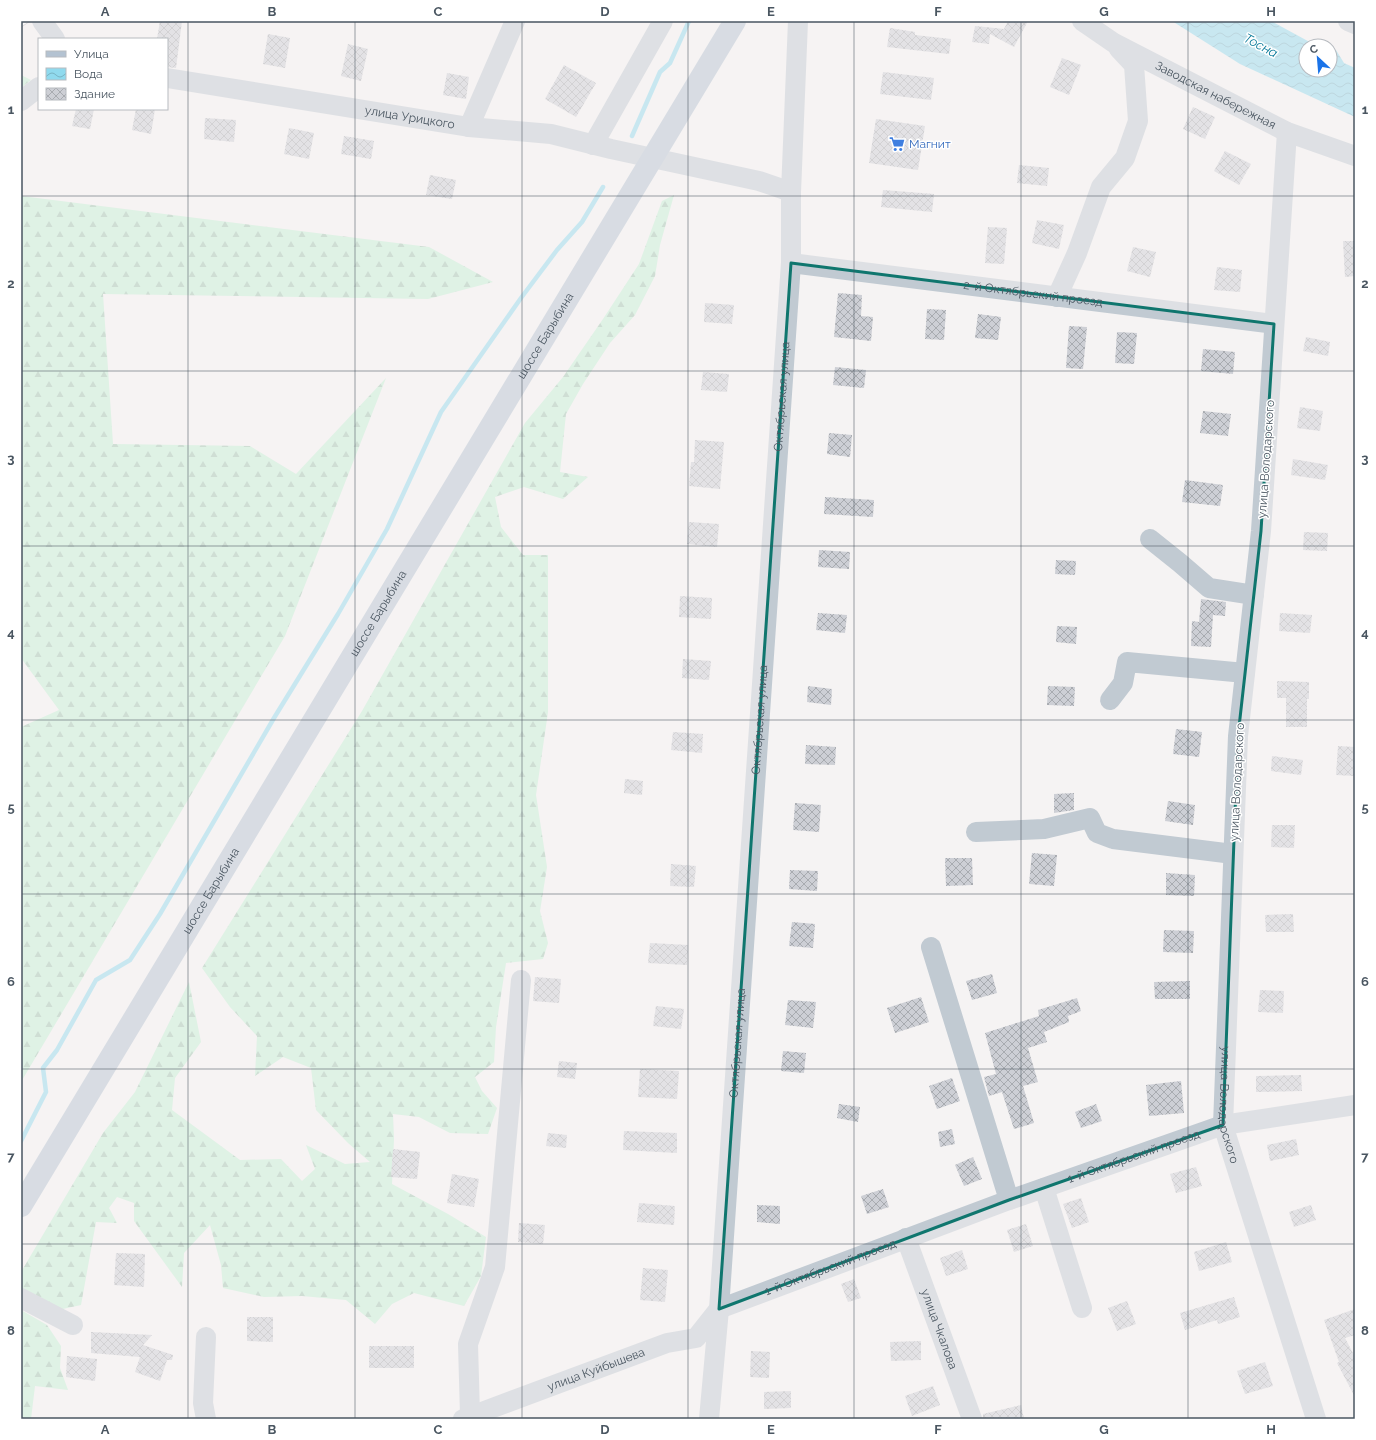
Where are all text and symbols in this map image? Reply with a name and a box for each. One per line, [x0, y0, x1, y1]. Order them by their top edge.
text: A [101, 4, 110, 19]
text: B [268, 4, 277, 19]
text: C [434, 4, 443, 19]
text: D [600, 4, 610, 19]
text: E [767, 4, 775, 19]
text: F [934, 4, 942, 19]
text: G [1099, 4, 1109, 19]
text: H [1266, 4, 1276, 19]
water label: Тосна [1241, 30, 1280, 61]
legend [38, 38, 168, 110]
north arrow [1298, 38, 1338, 78]
text: С [1308, 42, 1320, 57]
text: Улица [74, 47, 109, 61]
street label: Заводская набережная [1153, 58, 1278, 132]
text: Вода [74, 67, 103, 81]
text: Здание [74, 87, 115, 101]
text: 1 [8, 102, 15, 117]
text: 1 [1362, 102, 1369, 117]
street label: улица Урицкого [364, 103, 456, 132]
supermarket icon: Магнит [888, 135, 906, 153]
place label: Магнит [909, 137, 951, 151]
text: 2 [7, 276, 15, 291]
text: 2 [1361, 276, 1369, 291]
street label: 2-й Октябрьский проезд [963, 278, 1104, 309]
street label: шоссе Барыбина [514, 290, 577, 381]
street label: Октябрьская улица [771, 341, 793, 452]
street label: улица Володарского [1255, 399, 1277, 519]
text: 3 [7, 451, 15, 466]
text: 3 [1361, 451, 1369, 466]
street label: шоссе Барыбина [347, 568, 409, 659]
text: 4 [7, 625, 15, 640]
text: 4 [1361, 625, 1369, 640]
street label: Октябрьская улица [749, 665, 770, 775]
street label: улица Володарского [1227, 722, 1247, 842]
text: 5 [7, 800, 15, 815]
text: 5 [1361, 800, 1369, 815]
street label: шоссе Барыбина [180, 845, 242, 936]
text: 6 [7, 974, 15, 989]
text: 6 [1361, 974, 1369, 989]
street label: Октябрьская улица [727, 988, 748, 1098]
street label: улица Володарского [1216, 1046, 1242, 1165]
street label: 1-й Октябрьский проезд [1066, 1127, 1202, 1186]
text: 7 [7, 1149, 15, 1164]
text: 7 [1361, 1149, 1369, 1164]
street label: 1-й Октябрьский проезд [763, 1236, 898, 1298]
street label: улица Чкалова [918, 1287, 960, 1371]
text: 8 [7, 1323, 15, 1338]
text: 8 [1361, 1323, 1369, 1338]
street label: улица Куйбышева [545, 1345, 647, 1394]
text: A [101, 1422, 110, 1437]
text: B [268, 1422, 277, 1437]
text: C [434, 1422, 443, 1437]
text: D [600, 1422, 610, 1437]
text: E [767, 1422, 775, 1437]
text: F [934, 1422, 942, 1437]
text: G [1099, 1422, 1109, 1437]
text: H [1266, 1422, 1276, 1437]

